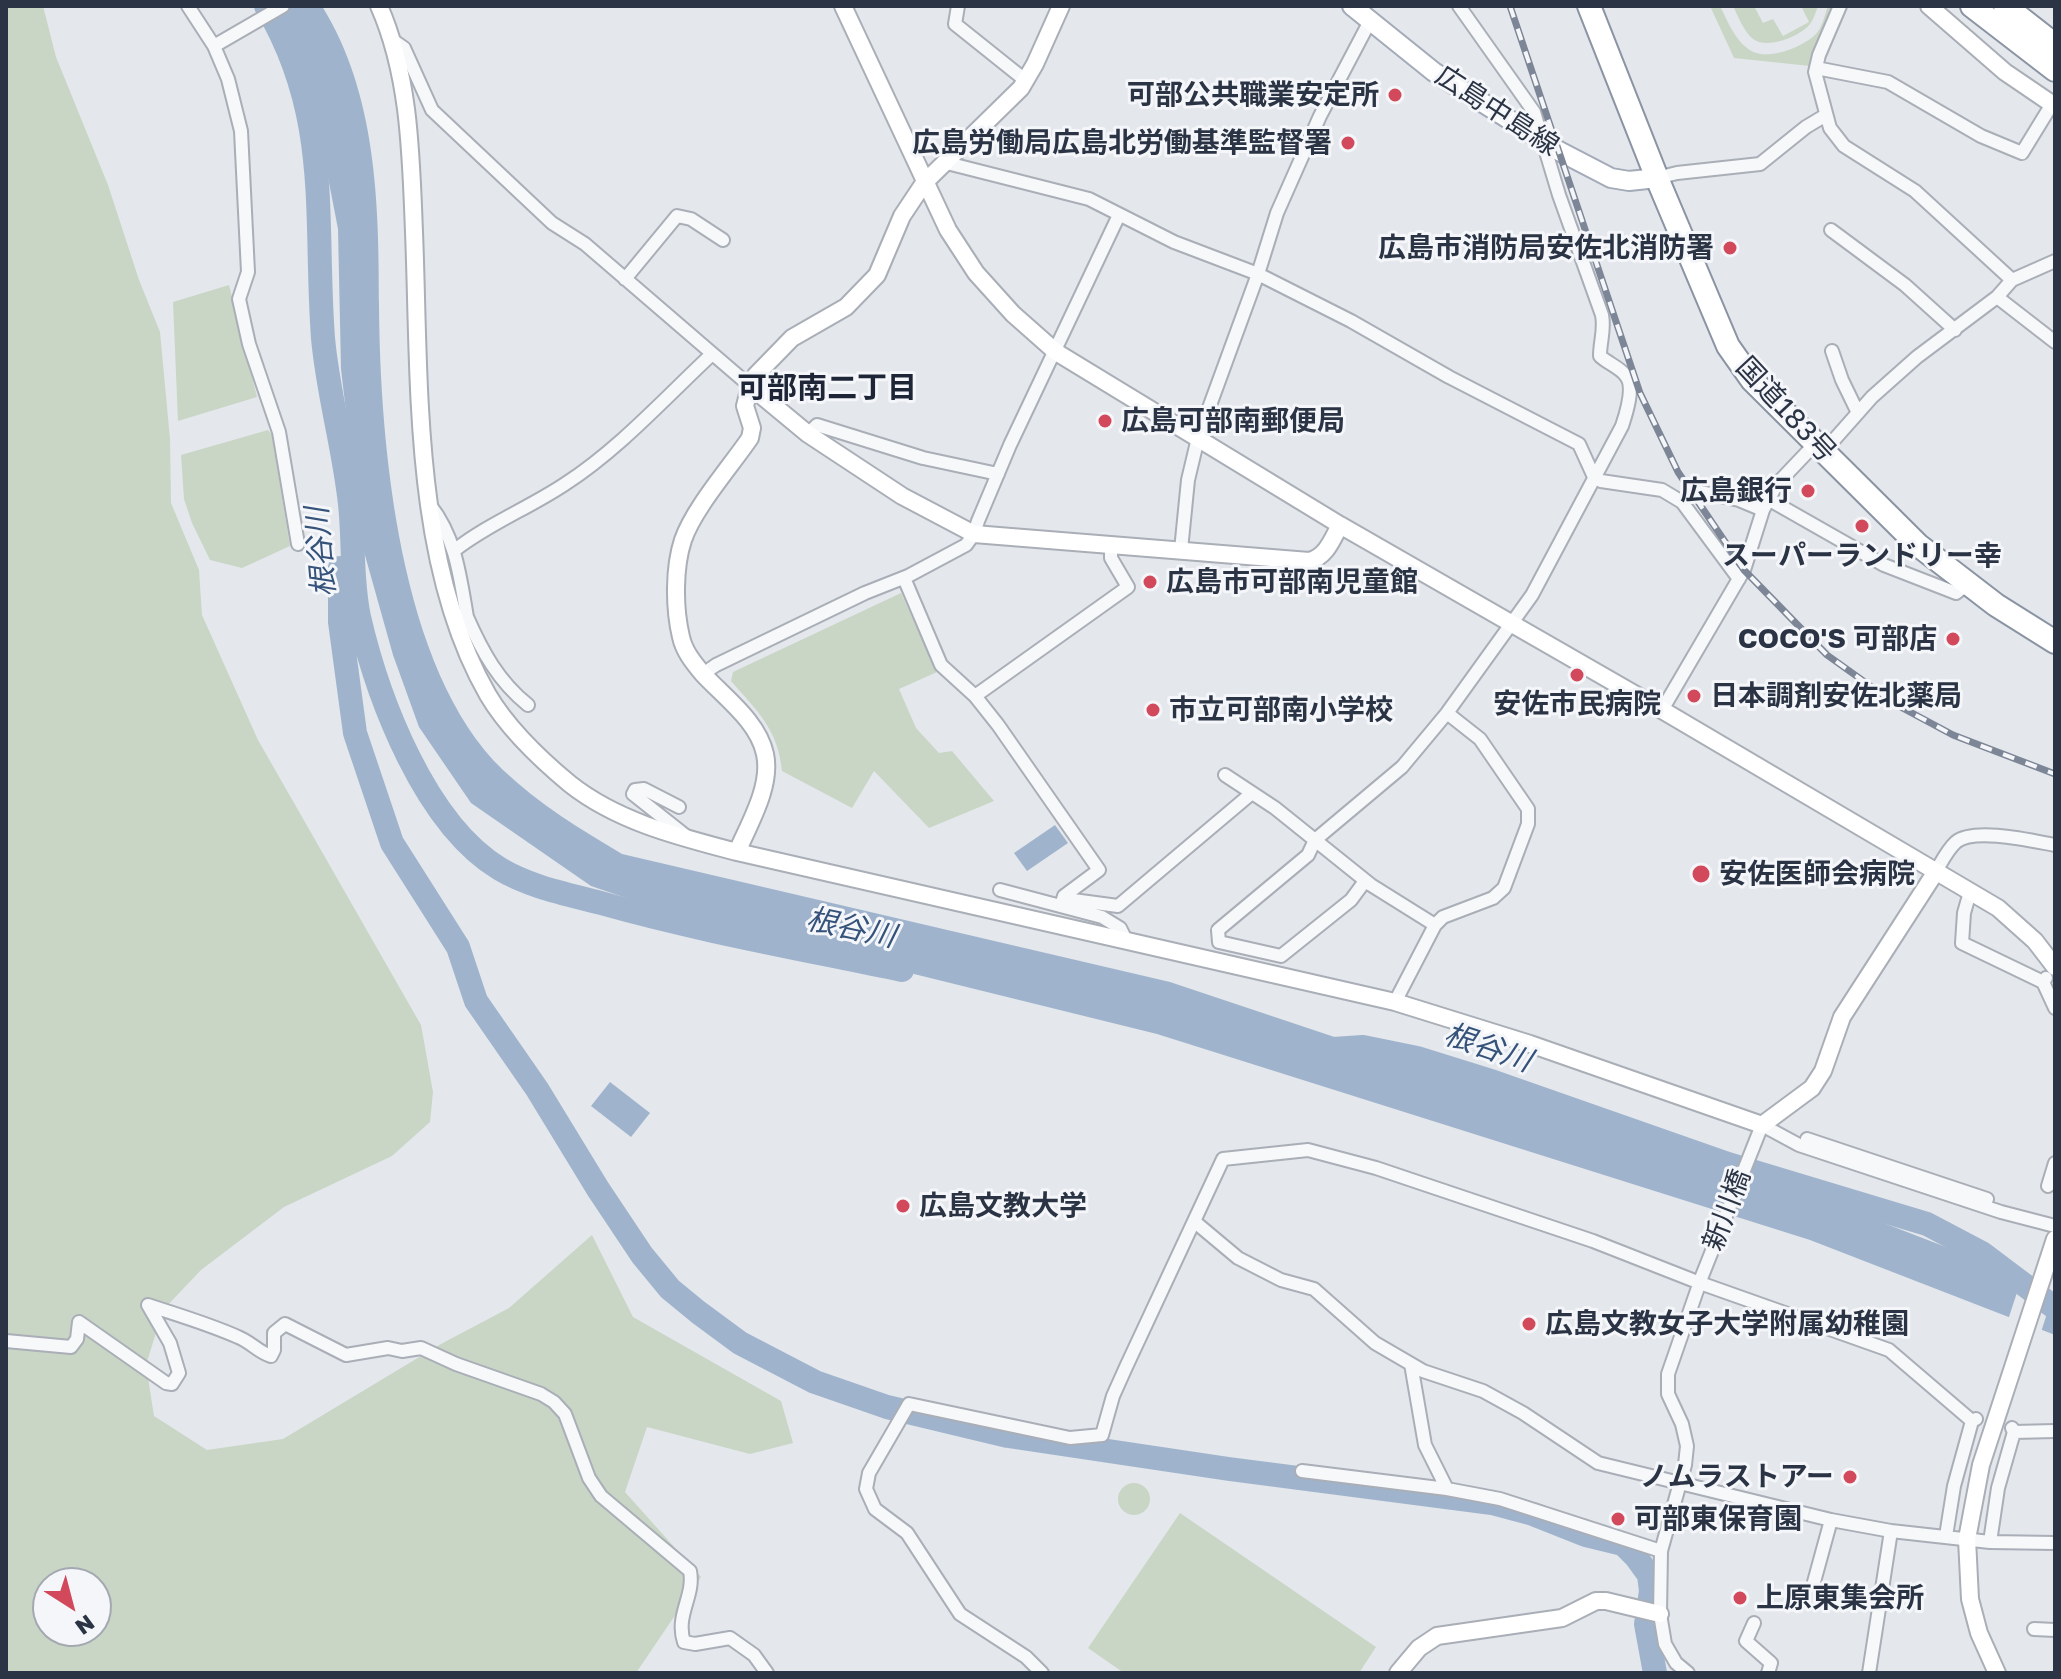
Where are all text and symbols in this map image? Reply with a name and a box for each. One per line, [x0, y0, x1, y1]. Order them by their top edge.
street label: 広島中島線 [1429, 59, 1565, 163]
place label: 可部公共職業安定所 [1127, 78, 1379, 112]
marker: 可部公共職業安定所 [1386, 86, 1404, 104]
place label: 広島労働局広島北労働基準監督署 [912, 126, 1332, 160]
marker: 広島労働局広島北労働基準監督署 [1339, 134, 1357, 152]
place label: 広島市消防局安佐北消防署 [1378, 231, 1714, 265]
marker: 広島市消防局安佐北消防署 [1721, 239, 1739, 257]
street label: 国道183号 [1729, 351, 1843, 469]
district label: 可部南二丁目 [737, 370, 917, 406]
place label: 広島可部南郵便局 [1121, 404, 1345, 438]
marker: 広島可部南郵便局 [1096, 412, 1114, 430]
place label: 広島銀行 [1680, 474, 1792, 508]
marker: 広島銀行 [1799, 482, 1817, 500]
water label: 根谷川 [299, 506, 343, 598]
marker: スーパーランドリー幸 [1853, 517, 1871, 535]
place label: スーパーランドリー幸 [1722, 539, 2002, 573]
place label: 広島市可部南児童館 [1166, 565, 1418, 599]
marker: 広島市可部南児童館 [1141, 573, 1159, 591]
place label: COCO'S 可部店 [1738, 622, 1937, 656]
marker: COCO'S 可部店 [1944, 630, 1962, 648]
marker: 安佐市民病院 [1568, 666, 1586, 684]
place label: 日本調剤安佐北薬局 [1710, 679, 1962, 713]
place label: 安佐市民病院 [1493, 687, 1661, 721]
marker: 日本調剤安佐北薬局 [1685, 687, 1703, 705]
place label: 市立可部南小学校 [1169, 693, 1393, 727]
marker: 市立可部南小学校 [1144, 701, 1162, 719]
place label: 安佐医師会病院 [1719, 857, 1915, 891]
marker: 安佐医師会病院 [1690, 863, 1712, 885]
water label: 根谷川 [803, 901, 899, 955]
water label: 根谷川 [1440, 1016, 1536, 1080]
street label: 新川橋 [1696, 1165, 1758, 1255]
place label: 広島文教大学 [919, 1189, 1087, 1223]
marker: 広島文教大学 [894, 1197, 912, 1215]
place label: 広島文教女子大学附属幼稚園 [1545, 1307, 1909, 1341]
marker: 広島文教女子大学附属幼稚園 [1520, 1315, 1538, 1333]
place label: ノムラストアー [1640, 1460, 1834, 1494]
marker: ノムラストアー [1841, 1468, 1859, 1486]
place label: 可部東保育園 [1634, 1502, 1802, 1536]
marker: 可部東保育園 [1609, 1510, 1627, 1528]
north arrow [32, 1567, 112, 1647]
place label: 上原東集会所 [1756, 1581, 1924, 1615]
marker: 上原東集会所 [1731, 1589, 1749, 1607]
text: N [71, 1609, 100, 1641]

